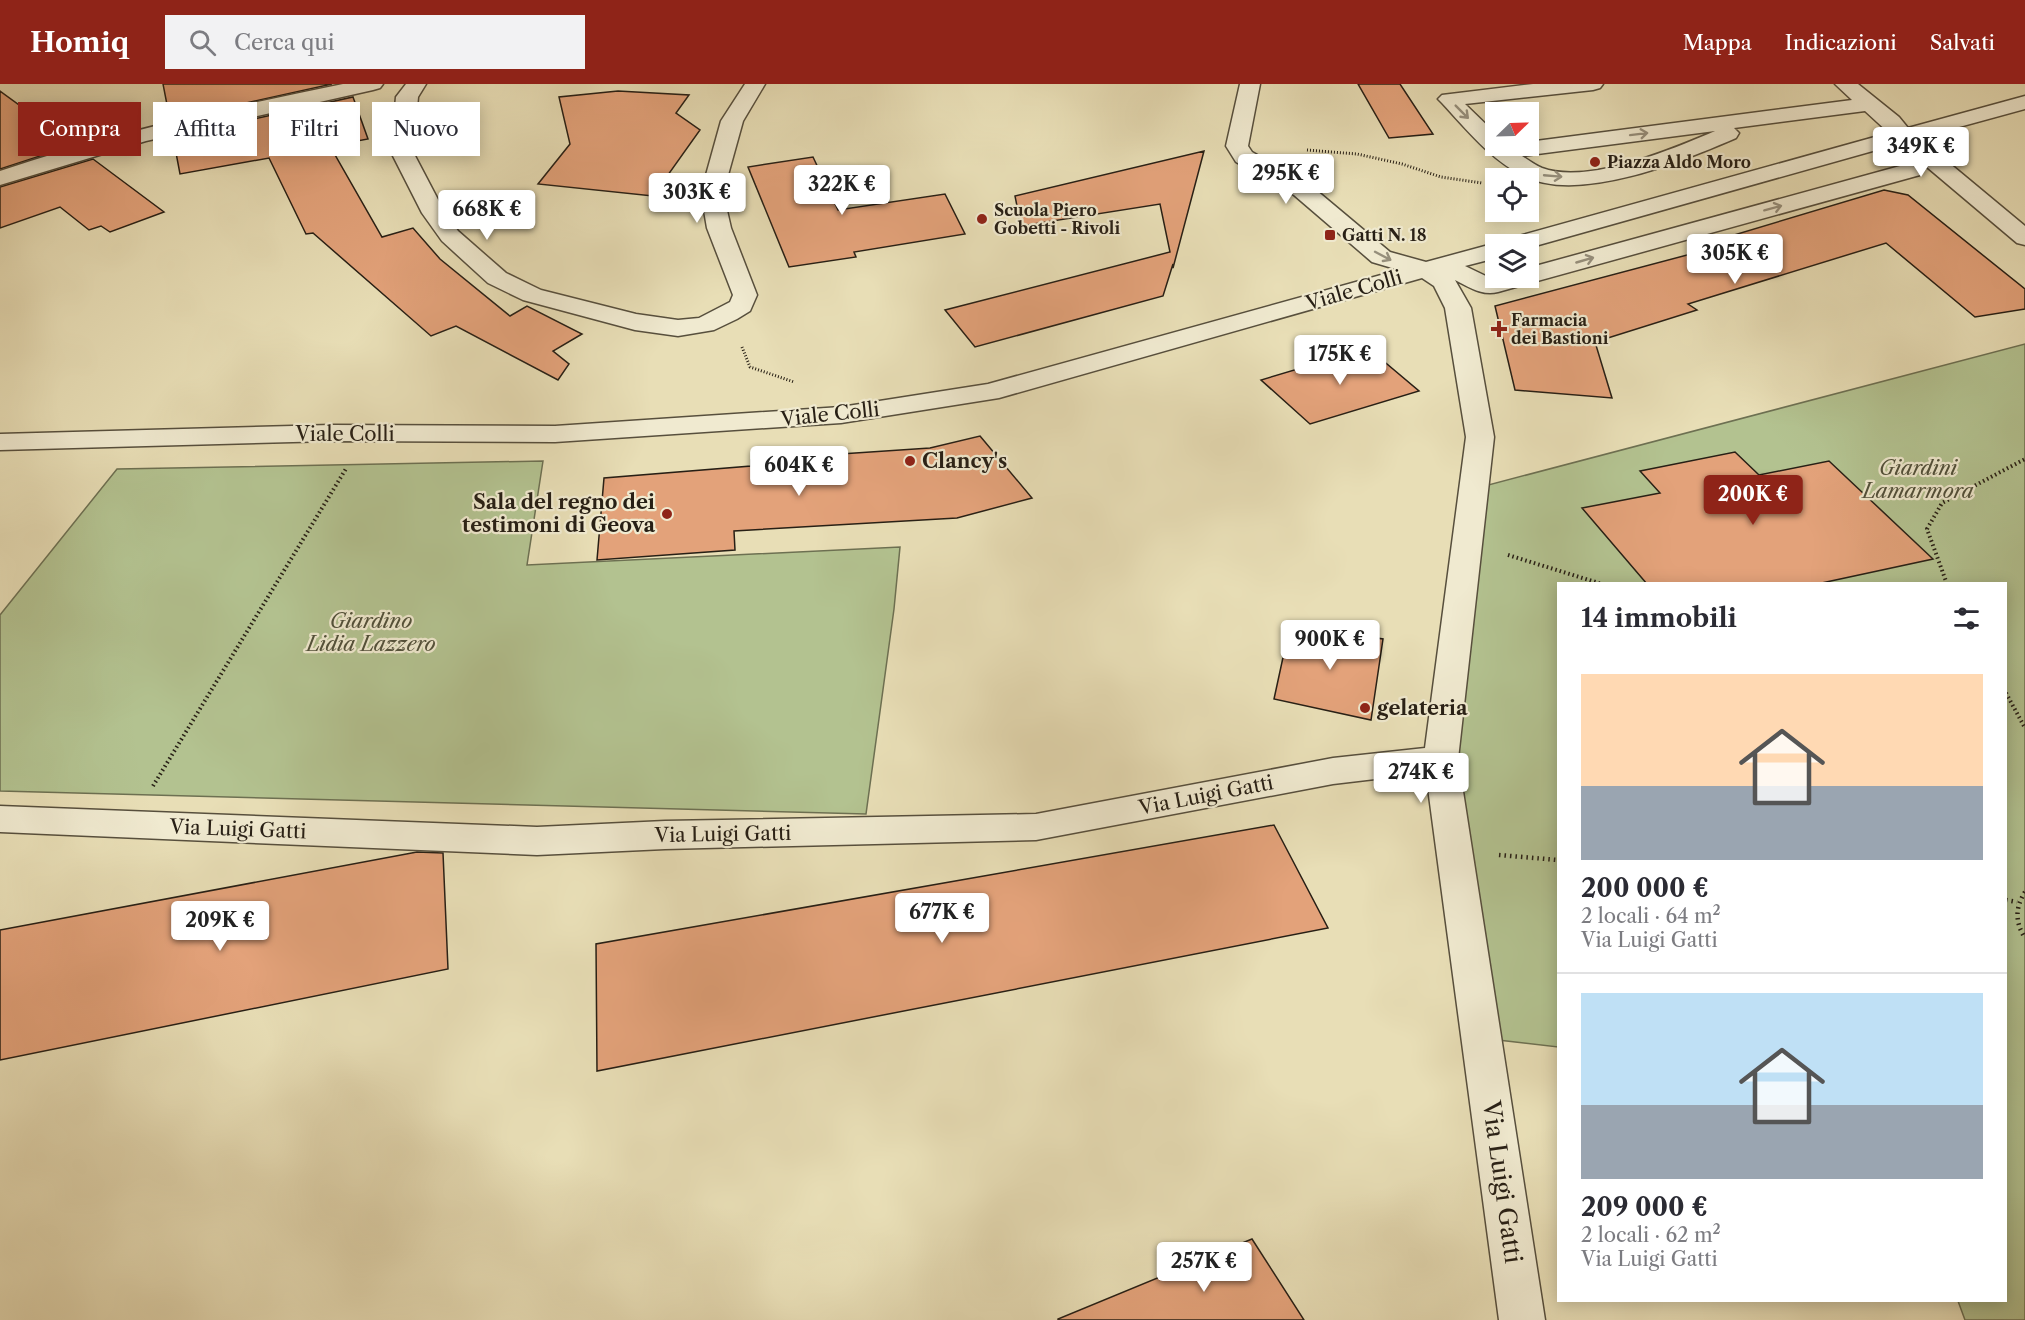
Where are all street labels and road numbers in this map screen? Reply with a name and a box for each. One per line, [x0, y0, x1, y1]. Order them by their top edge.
street label: Viale Colli [1302, 265, 1405, 315]
street label: Viale Colli [778, 397, 881, 431]
street label: Viale Colli [294, 422, 395, 446]
street label: Via Luigi Gatti [1136, 770, 1275, 820]
street label: Via Luigi Gatti [168, 815, 307, 843]
street label: Via Luigi Gatti [654, 821, 791, 847]
street label: Via Luigi Gatti [1477, 1098, 1528, 1265]

